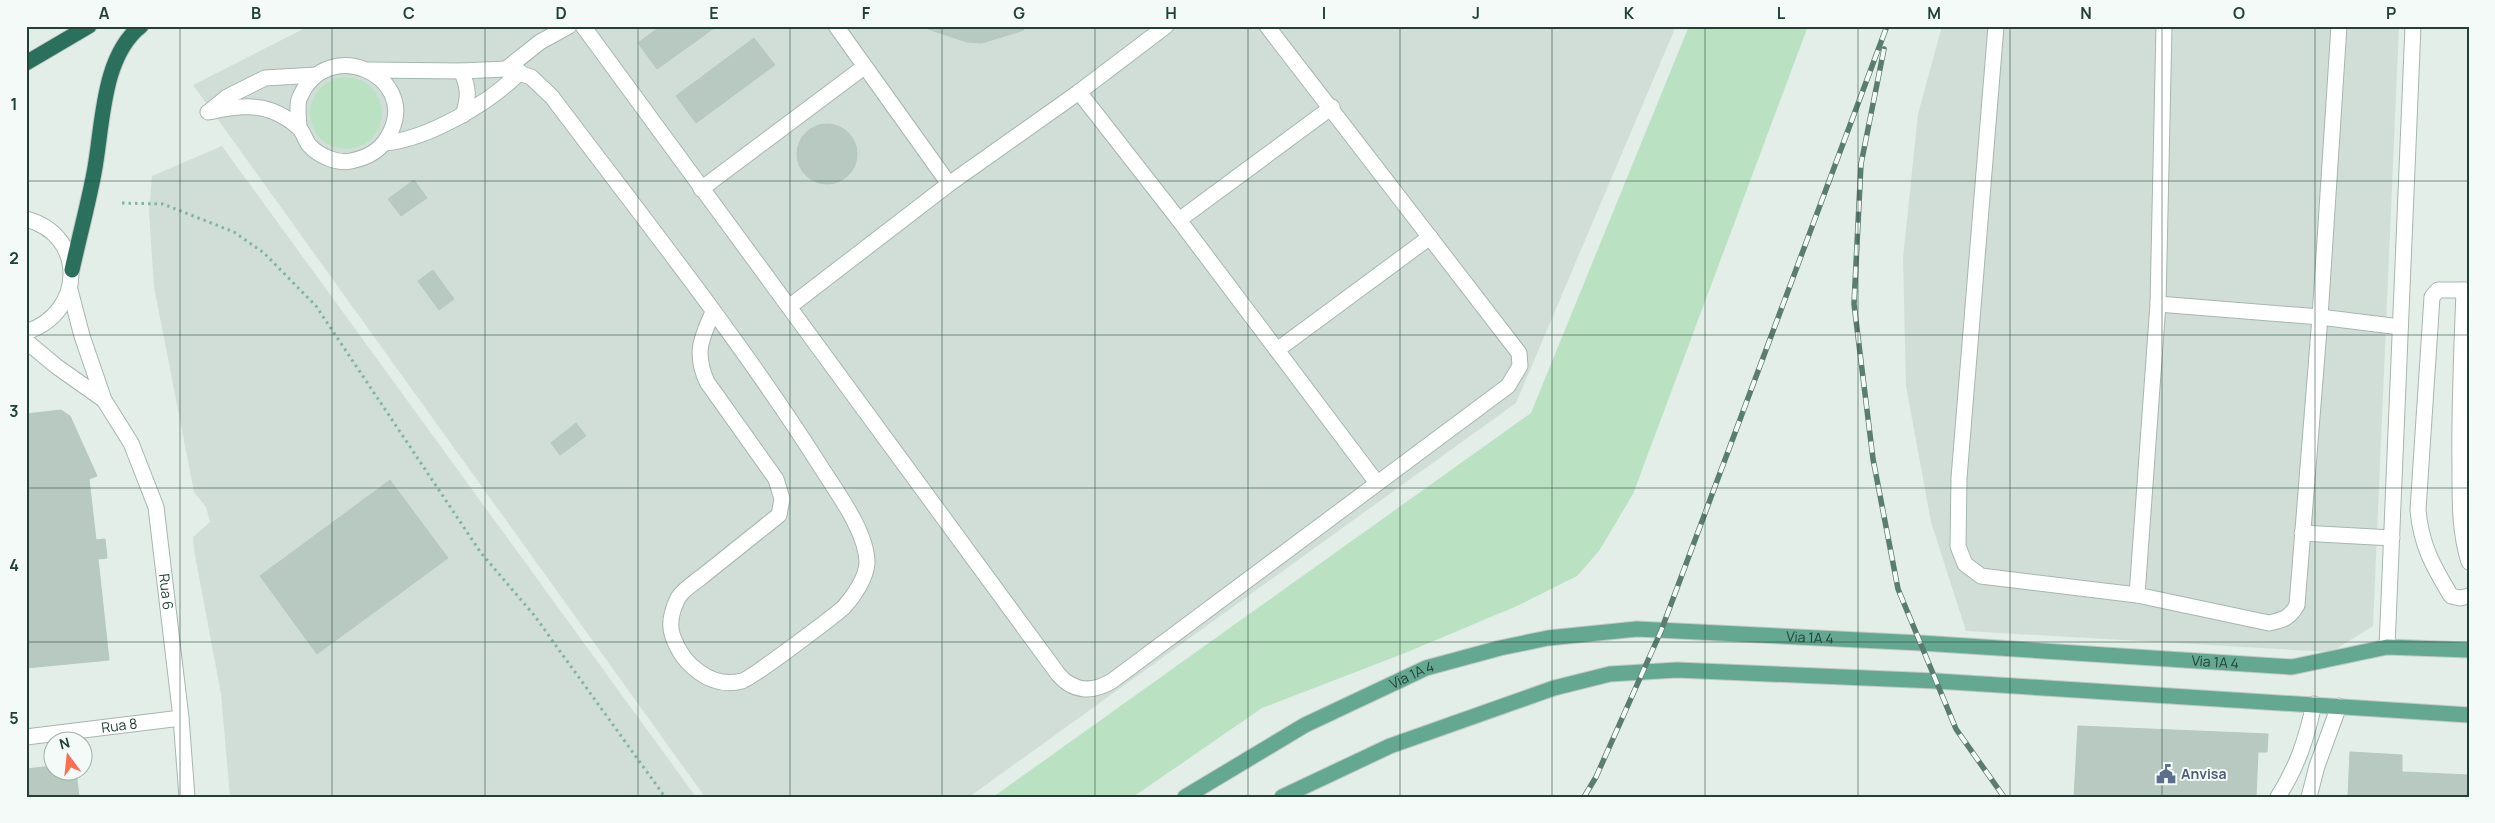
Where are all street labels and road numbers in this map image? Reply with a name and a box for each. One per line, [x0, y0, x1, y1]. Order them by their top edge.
street label: Rua 6 [155, 572, 178, 611]
street label: Via 1A 4 [1786, 626, 1834, 648]
street label: Via 1A 4 [2191, 651, 2240, 673]
street label: Via 1A 4 [1386, 656, 1436, 693]
street label: Rua 8 [100, 713, 138, 737]

